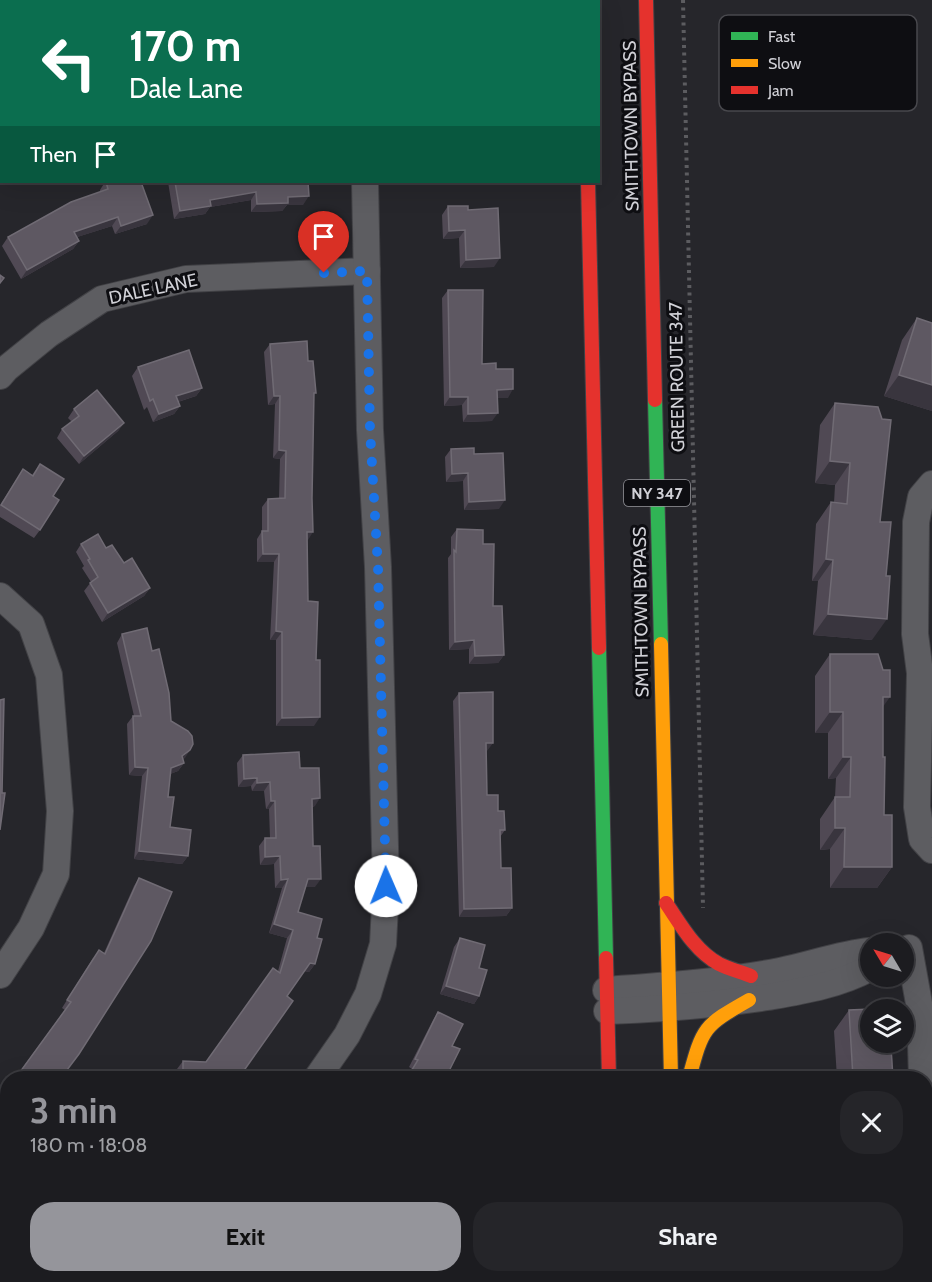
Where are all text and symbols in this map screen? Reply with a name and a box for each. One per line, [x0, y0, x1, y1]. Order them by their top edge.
legend [719, 15, 917, 111]
text: 170 m [129, 20, 241, 72]
icon: left [30, 24, 108, 102]
text: Fast [768, 27, 796, 46]
street label: SMITHTOWN BYPASS [619, 40, 643, 212]
text: Slow [768, 54, 802, 73]
text: Dale Lane [129, 72, 243, 105]
text: Jam [767, 81, 794, 100]
icon: arrive [89, 138, 122, 171]
text: Then [30, 141, 77, 168]
pin [298, 211, 349, 273]
icon: arrive [307, 220, 340, 253]
street label: DALE LANE [107, 269, 199, 309]
street label: GREEN ROUTE 347 [665, 302, 689, 452]
road number: NY 347 [624, 480, 690, 506]
street label: SMITHTOWN BYPASS [629, 526, 653, 698]
position arrow [354, 854, 418, 918]
north arrow [860, 933, 914, 987]
map controls [860, 933, 914, 1053]
button: layers [860, 999, 914, 1053]
text: 3 min [30, 1088, 117, 1132]
button: close [840, 1091, 903, 1154]
text: 180 m · 18:08 [30, 1133, 147, 1157]
button: Exit [30, 1202, 461, 1271]
button: Share [473, 1202, 903, 1271]

